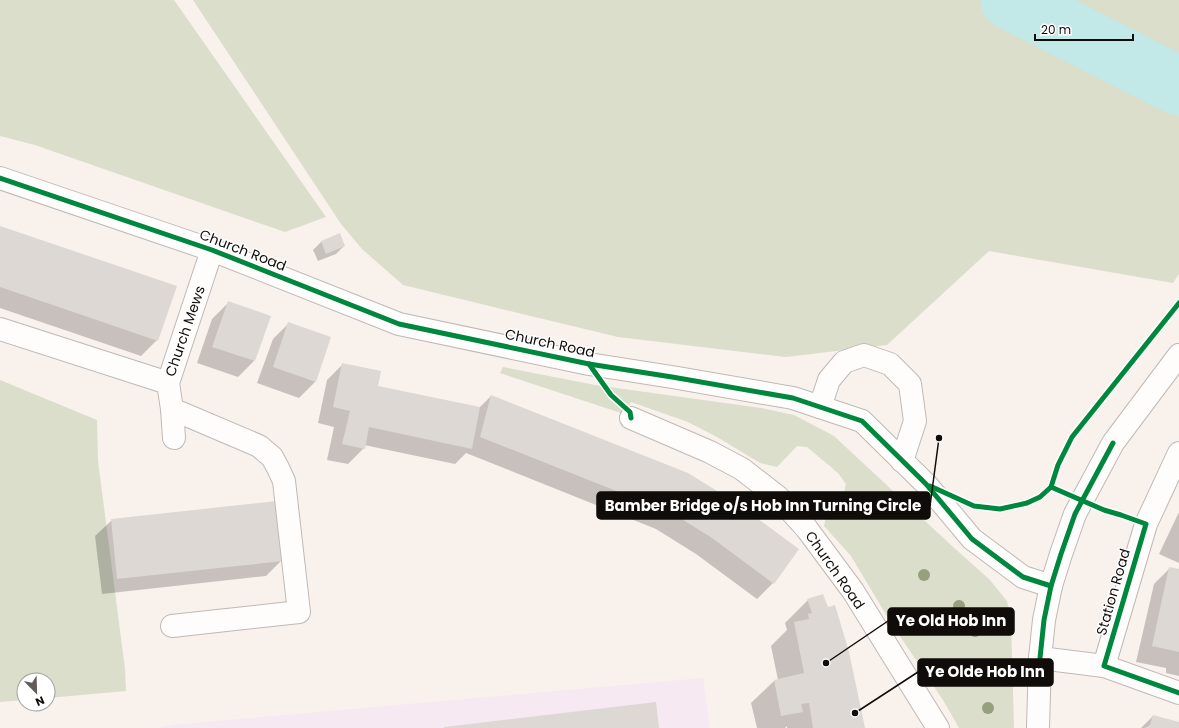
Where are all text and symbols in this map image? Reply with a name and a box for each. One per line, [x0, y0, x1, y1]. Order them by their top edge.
scale bar [1035, 16, 1133, 42]
text: 20 m [1041, 21, 1071, 38]
street label: Church Road [197, 224, 289, 276]
street label: Church Mews [160, 283, 210, 379]
street label: Church Road [503, 324, 597, 362]
callout: Bamber Bridge o/s Hob Inn Turning Circle [597, 492, 930, 519]
text: Bamber Bridge o/s Hob Inn Turning Circle [605, 495, 921, 516]
street label: Church Road [801, 527, 869, 613]
street label: Station Road [1091, 546, 1135, 638]
callout: Ye Old Hob Inn [888, 608, 1014, 635]
text: Ye Old Hob Inn [896, 610, 1006, 631]
callout: Ye Olde Hob Inn [918, 659, 1053, 686]
text: Ye Olde Hob Inn [925, 661, 1045, 682]
north arrow [16, 672, 56, 712]
text: N [33, 692, 47, 710]

